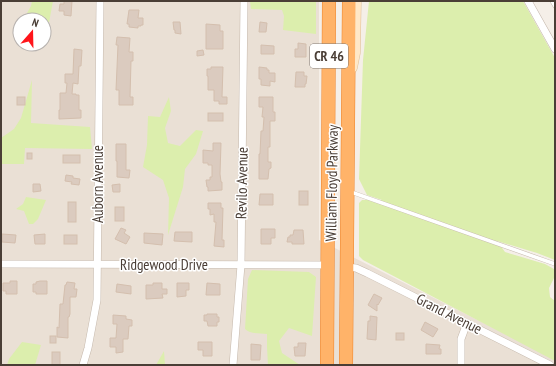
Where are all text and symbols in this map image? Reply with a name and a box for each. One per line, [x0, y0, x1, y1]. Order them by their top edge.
north arrow [12, 12, 52, 52]
text: N [30, 15, 41, 30]
road number: CR 46 [310, 44, 348, 68]
street label: William Floyd Parkway [321, 124, 342, 241]
street label: Auborn Avenue [88, 145, 107, 223]
street label: Revilo Avenue [231, 147, 252, 219]
street label: Ridgewood Drive [120, 255, 208, 274]
street label: Grand Avenue [413, 289, 485, 338]

